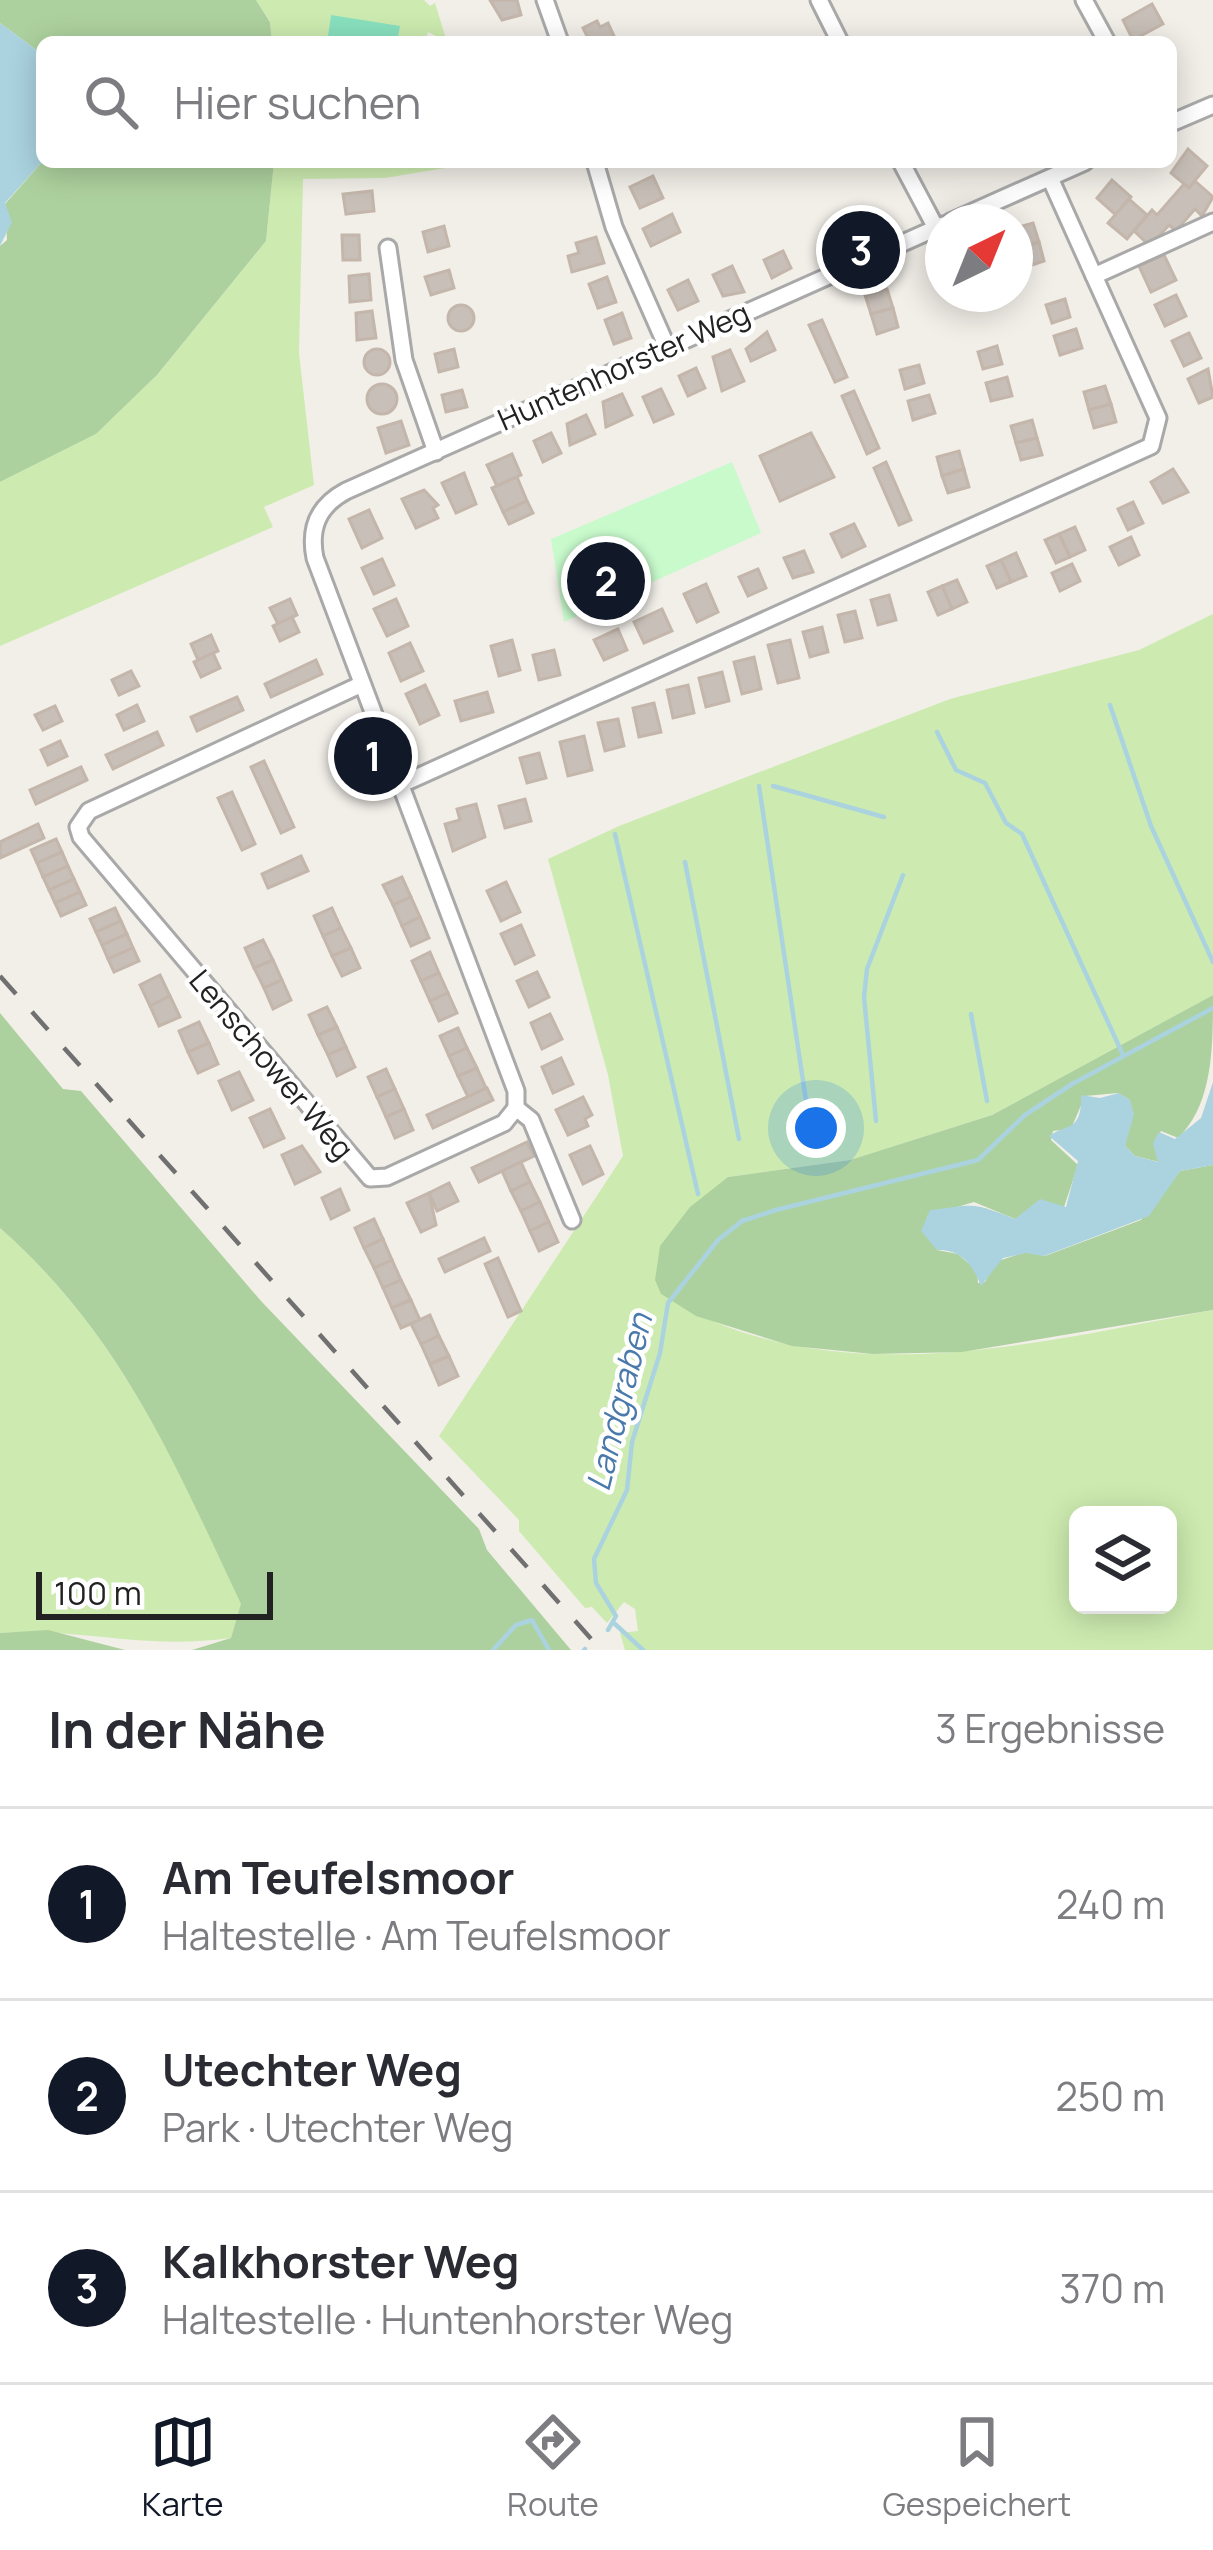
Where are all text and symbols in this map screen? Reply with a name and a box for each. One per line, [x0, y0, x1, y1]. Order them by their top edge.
search box [36, 36, 1177, 168]
icon: search [78, 69, 144, 135]
text: Hier suchen [174, 71, 421, 133]
north arrow [925, 204, 1033, 312]
pin: 3 [822, 205, 900, 295]
street label: Huntenhorster Weg [491, 292, 756, 440]
pin: 2 [567, 536, 645, 626]
pin: 1 [334, 711, 412, 801]
street label: Lenschower Weg [181, 961, 364, 1168]
your location [786, 1098, 846, 1158]
water label: Landgraben [575, 1307, 663, 1495]
map controls [1069, 1506, 1177, 1614]
button: layers [1069, 1506, 1177, 1614]
scale bar [36, 1566, 273, 1619]
text: 100 m [54, 1570, 142, 1615]
text: In der Nähe [48, 1694, 326, 1763]
text: 3 Ergebnisse [935, 1701, 1165, 1755]
text: Am Teufelsmoor [162, 1846, 514, 1908]
text: 1 [78, 1877, 96, 1931]
text: 240 m [1056, 1877, 1165, 1931]
text: Haltestelle · Am Teufelsmoor [162, 1908, 671, 1962]
text: Utechter Weg [162, 2038, 462, 2100]
text: 2 [75, 2069, 99, 2123]
text: 250 m [1056, 2069, 1165, 2123]
text: Park · Utechter Weg [162, 2100, 513, 2154]
text: Kalkhorster Weg [162, 2230, 520, 2292]
text: 3 [76, 2261, 98, 2315]
text: 370 m [1059, 2261, 1165, 2315]
text: Haltestelle · Huntenhorster Weg [162, 2292, 733, 2346]
tab: Karte [142, 2409, 223, 2526]
tab: Route [507, 2409, 599, 2526]
tab: Gespeichert [882, 2409, 1071, 2526]

